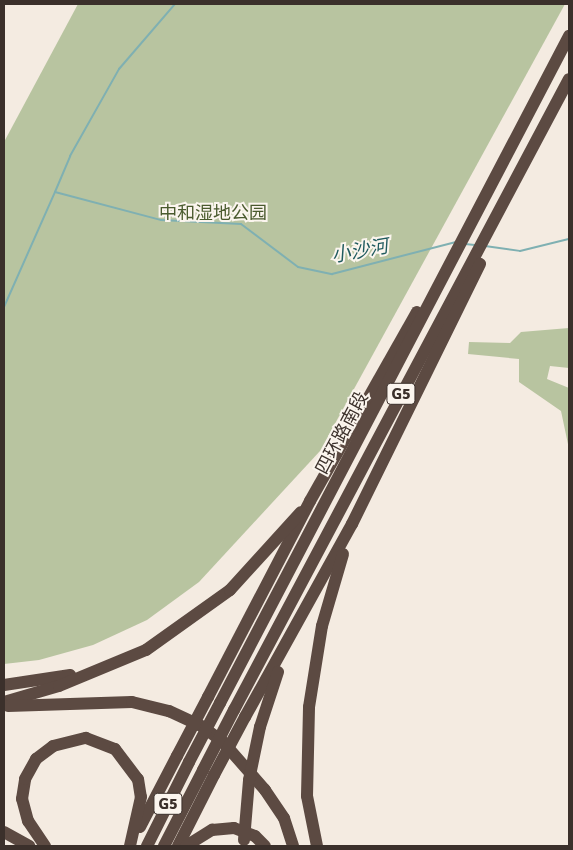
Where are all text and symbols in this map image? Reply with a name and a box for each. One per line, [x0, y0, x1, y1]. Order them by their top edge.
park label: 中和湿地公园 [159, 202, 267, 224]
water label: 小沙河 [330, 236, 390, 268]
road number: G5 [386, 380, 416, 408]
street label: 四环路南段 [311, 388, 373, 478]
road number: G5 [153, 791, 183, 818]

